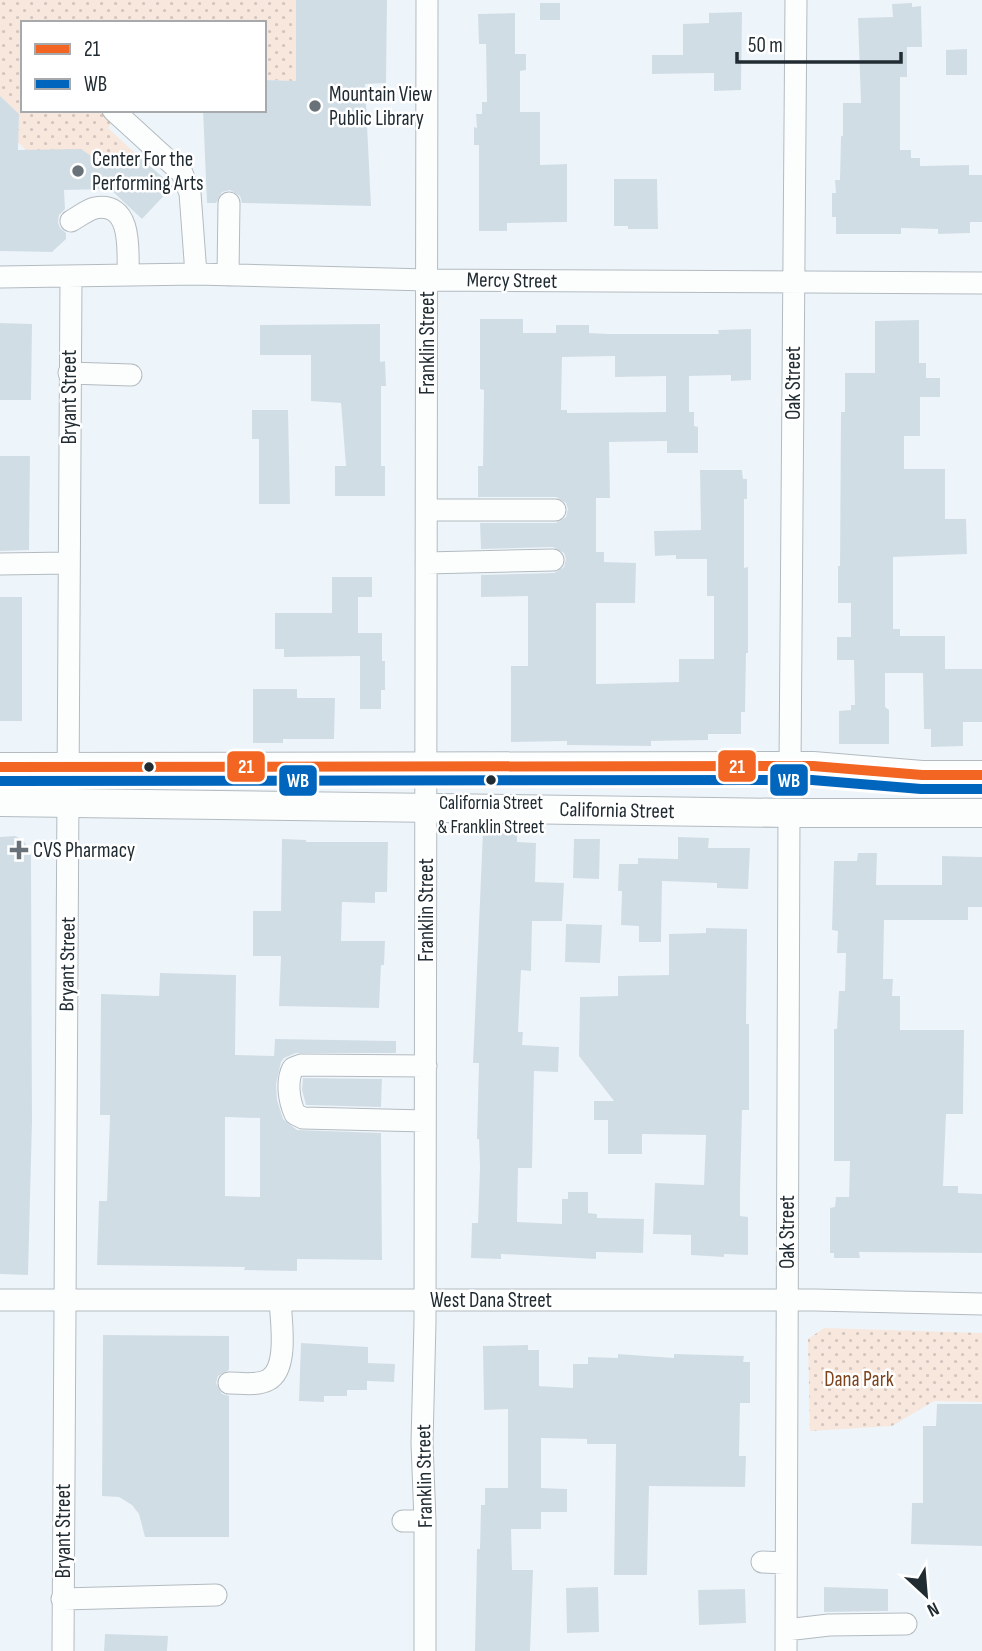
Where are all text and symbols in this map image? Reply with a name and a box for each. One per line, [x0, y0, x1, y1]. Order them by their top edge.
legend [21, 21, 266, 112]
scale bar [737, 21, 902, 65]
text: 50 m [748, 33, 783, 58]
text: 21 [84, 37, 101, 62]
text: WB [84, 72, 107, 97]
place label: Mountain View Public Library [329, 82, 432, 131]
marker: Mountain View Public Library [307, 98, 323, 114]
place label: Center For the Performing Arts [92, 147, 204, 196]
marker: Center For the Performing Arts [70, 163, 86, 179]
street label: Mercy Street [466, 267, 558, 294]
street label: Franklin Street [415, 291, 440, 395]
street label: Oak Street [781, 346, 806, 420]
street label: Bryant Street [57, 350, 82, 444]
line badge: 21 [717, 749, 757, 783]
line badge: 21 [226, 750, 266, 783]
text: 21 [238, 756, 254, 779]
text: 21 [729, 756, 745, 779]
unlabelled marker [142, 760, 156, 774]
line badge: WB [769, 763, 809, 797]
line badge: WB [278, 764, 318, 797]
text: WB [287, 770, 309, 793]
text: WB [778, 770, 800, 793]
marker: California Street & Franklin Street [484, 773, 498, 787]
place label: California Street & Franklin Street [438, 792, 544, 839]
street label: California Street [559, 797, 675, 824]
place label: CVS Pharmacy [33, 838, 135, 863]
marker: CVS Pharmacy [11, 842, 27, 858]
street label: Franklin Street [414, 858, 439, 962]
street label: Bryant Street [54, 916, 81, 1012]
street label: Oak Street [775, 1195, 800, 1269]
street label: West Dana Street [430, 1288, 552, 1313]
park label: Dana Park [824, 1367, 894, 1392]
street label: Franklin Street [411, 1424, 438, 1528]
street label: Bryant Street [51, 1484, 76, 1578]
north arrow [891, 1560, 961, 1630]
text: N [923, 1596, 942, 1621]

